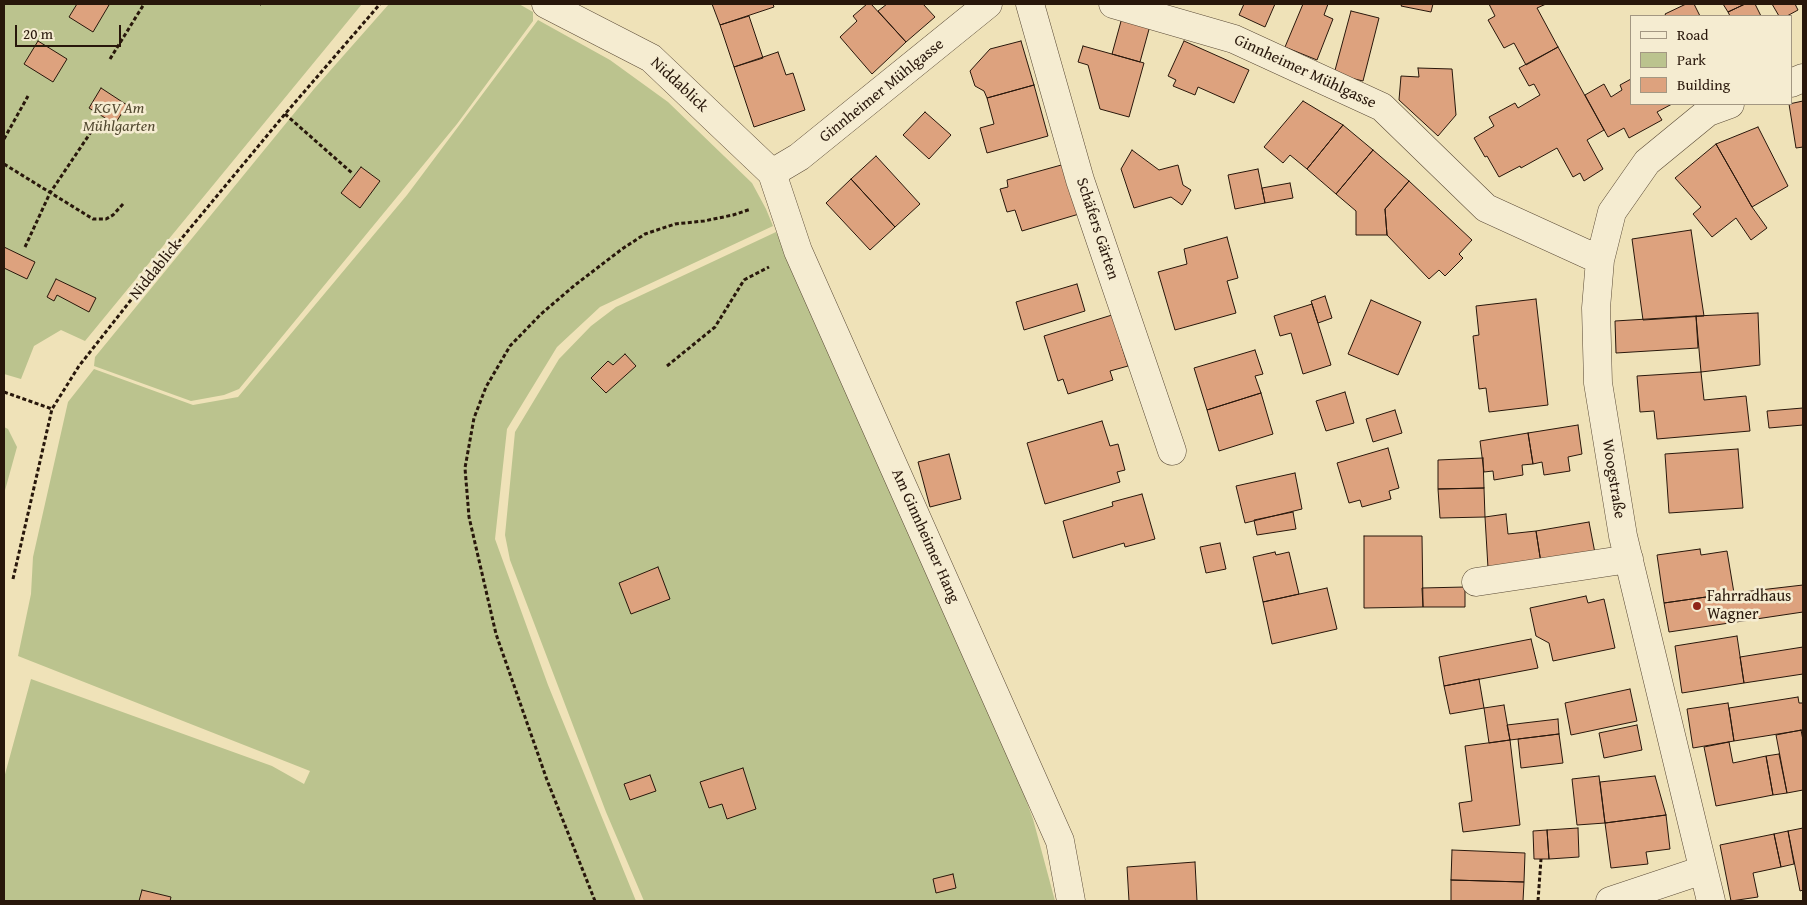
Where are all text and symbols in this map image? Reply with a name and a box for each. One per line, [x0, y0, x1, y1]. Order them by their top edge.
scale bar [18, 15, 124, 47]
legend [1630, 15, 1792, 105]
text: 20 m [23, 23, 53, 44]
text: Road [1677, 24, 1708, 45]
street label: Ginnheimer Mühlgasse [1231, 31, 1379, 113]
street label: Ginnheimer Mühlgasse [816, 35, 948, 147]
text: Park [1677, 49, 1706, 70]
street label: Niddablick [646, 53, 712, 117]
text: Building [1677, 74, 1730, 95]
park label: KGV Am Mühlgarten [83, 99, 155, 137]
street label: Schäfers Gärten [1071, 176, 1123, 282]
street label: Niddablick [126, 236, 186, 304]
street label: Woogstraße [1597, 438, 1629, 520]
street label: Am Ginnheimer Hang [887, 466, 963, 606]
place label: Fahrradhaus Wagner [1707, 587, 1791, 625]
marker: Fahrradhaus Wagner [1691, 600, 1703, 612]

